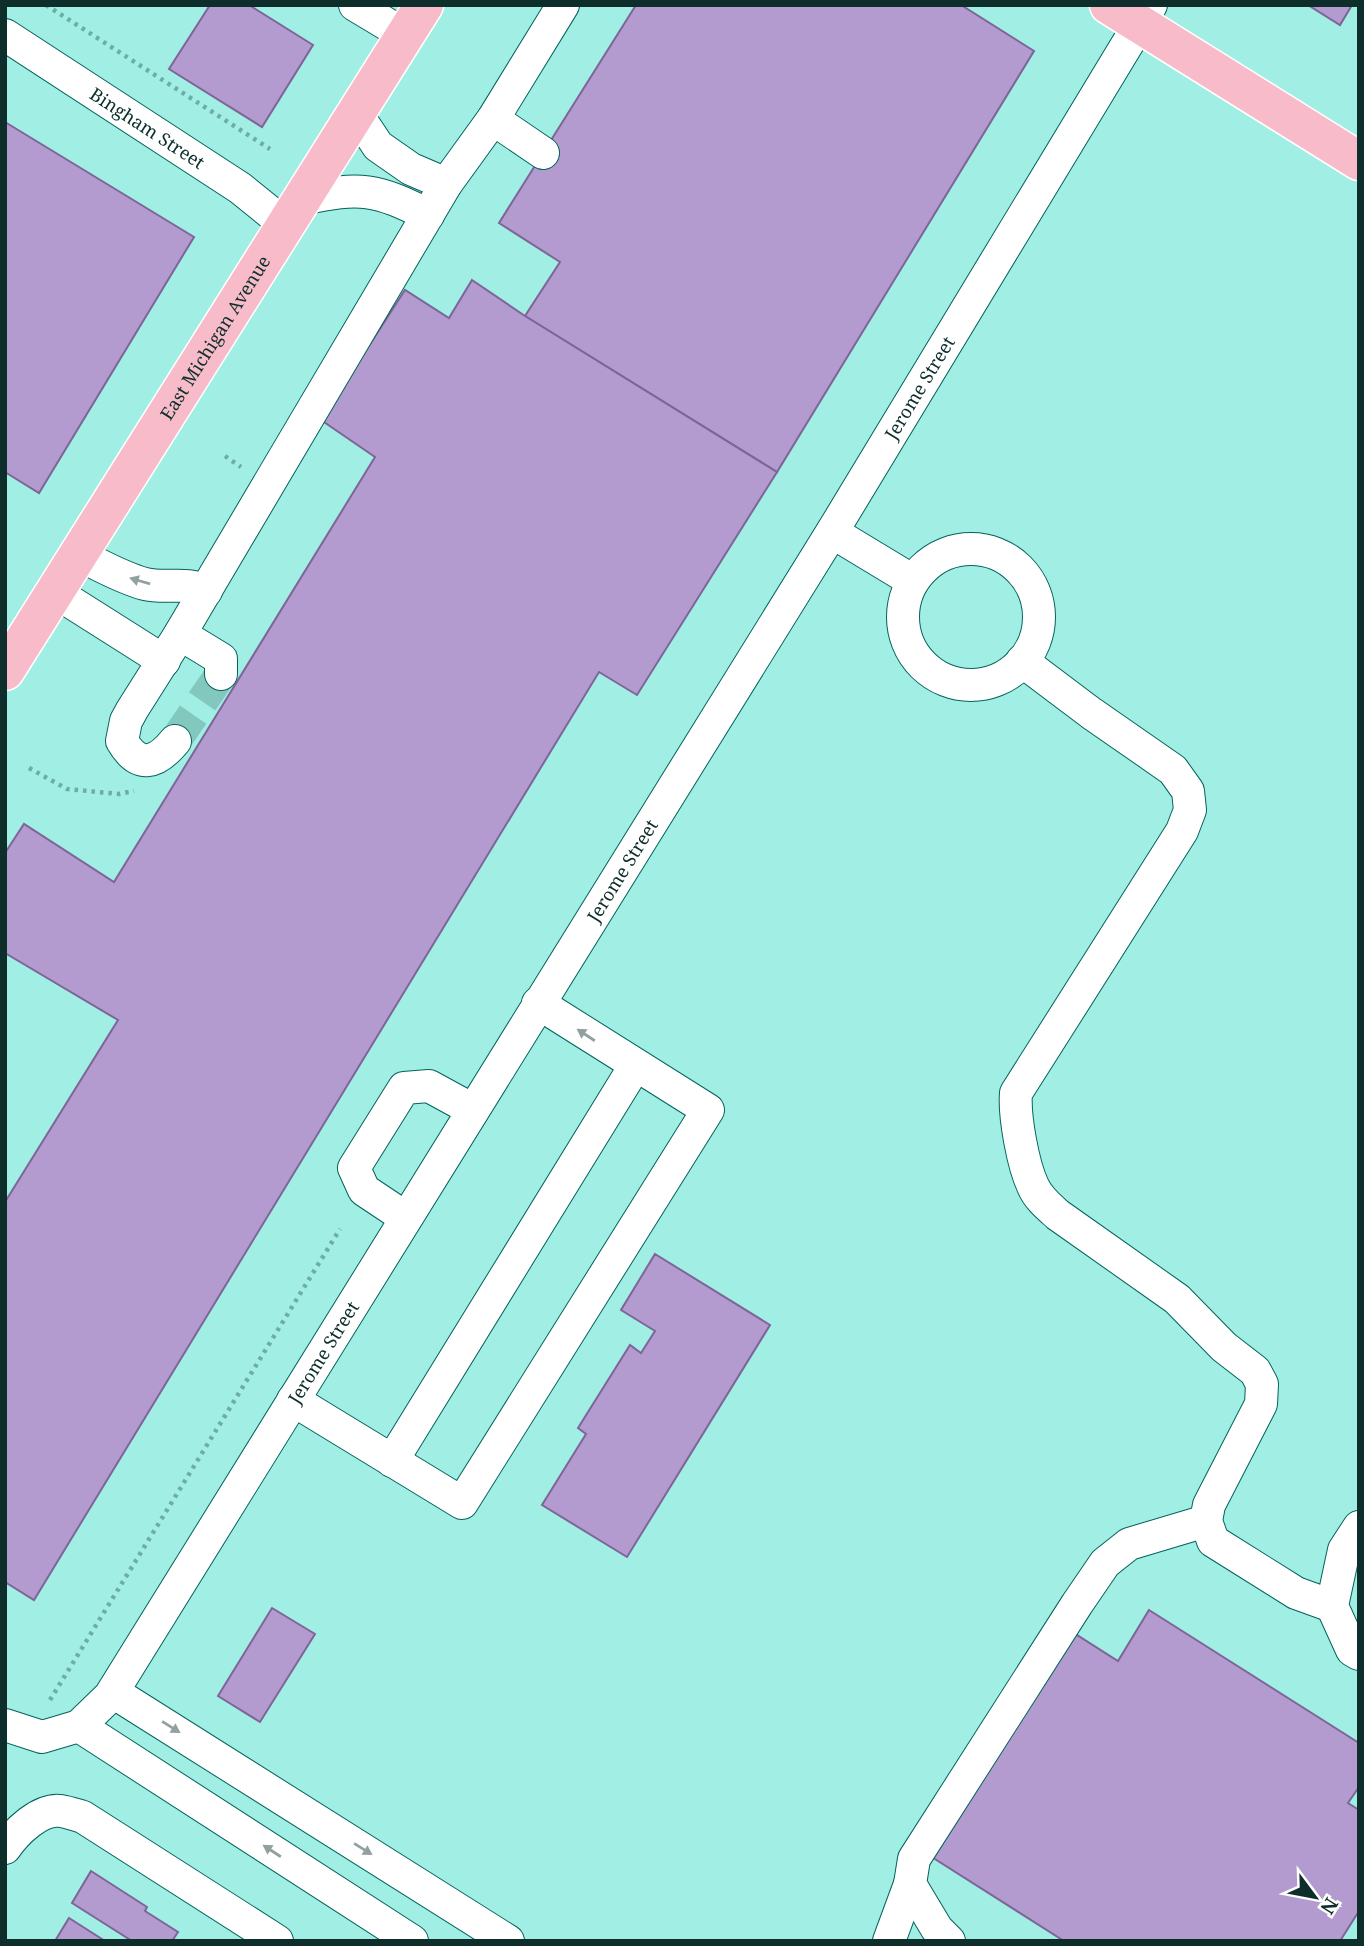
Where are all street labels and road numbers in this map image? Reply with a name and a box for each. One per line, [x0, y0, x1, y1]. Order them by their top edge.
street label: Bingham Street [85, 82, 209, 174]
street label: East Michigan Avenue [154, 251, 275, 424]
street label: Jerome Street [878, 332, 960, 445]
street label: Jerome Street [581, 815, 663, 927]
street label: Jerome Street [282, 1297, 364, 1409]

